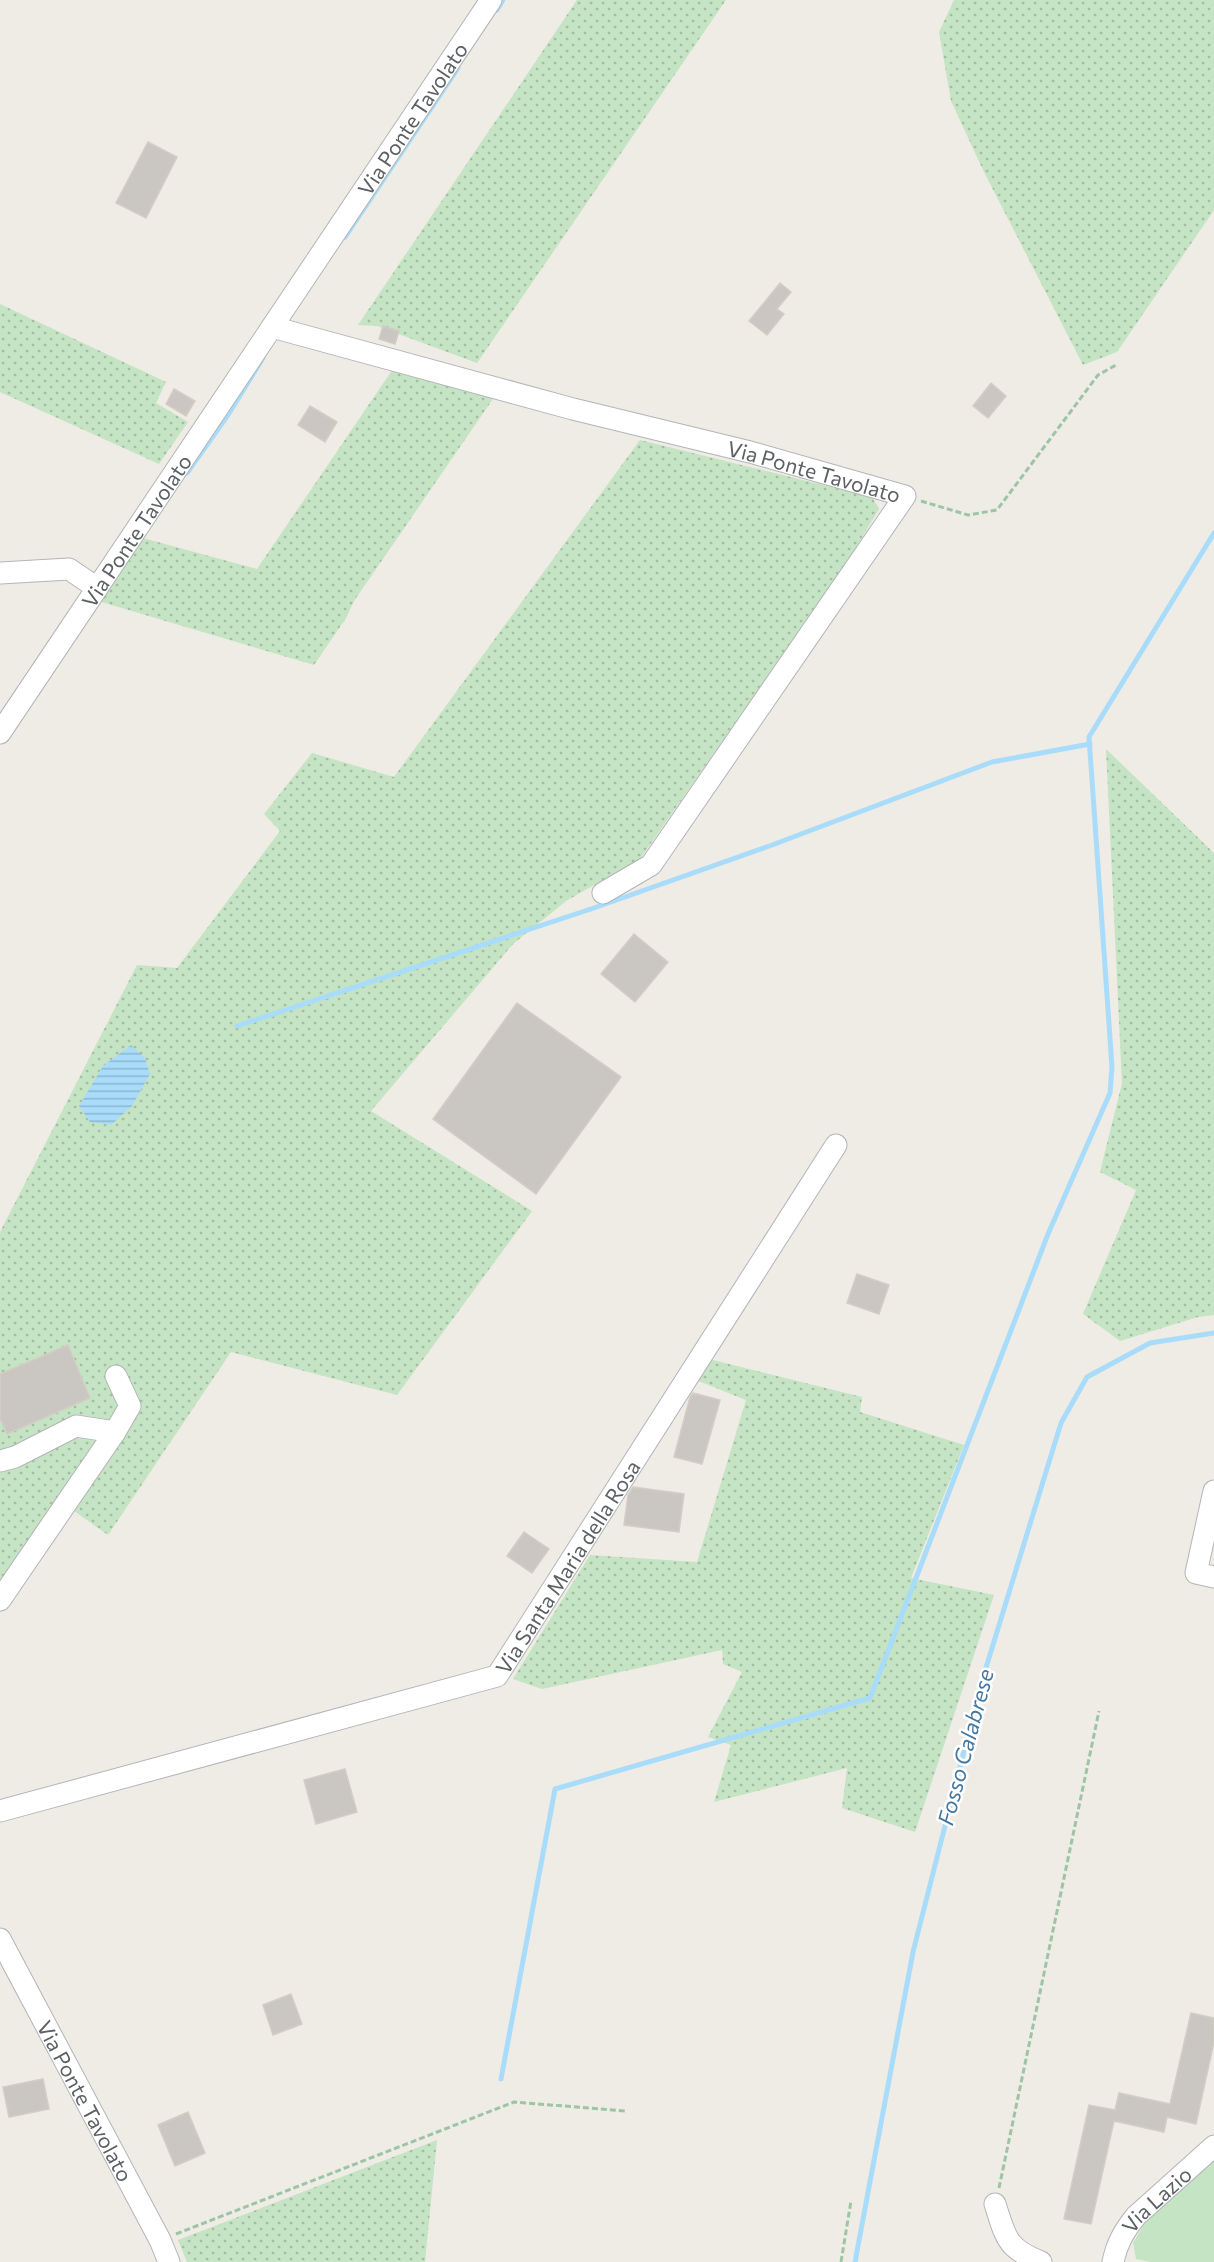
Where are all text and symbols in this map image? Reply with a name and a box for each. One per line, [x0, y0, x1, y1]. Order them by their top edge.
street label: Via Ponte Tavolato [352, 37, 472, 199]
street label: Via Ponte Tavolato [725, 435, 904, 507]
street label: Via Ponte Tavolato [76, 449, 196, 611]
street label: Via Santa Maria della Rosa [489, 1455, 644, 1678]
water label: Fosso Calabrese [931, 1666, 999, 1828]
street label: Via Ponte Tavolato [33, 2016, 139, 2185]
street label: Via Lazio [1116, 2160, 1196, 2237]

